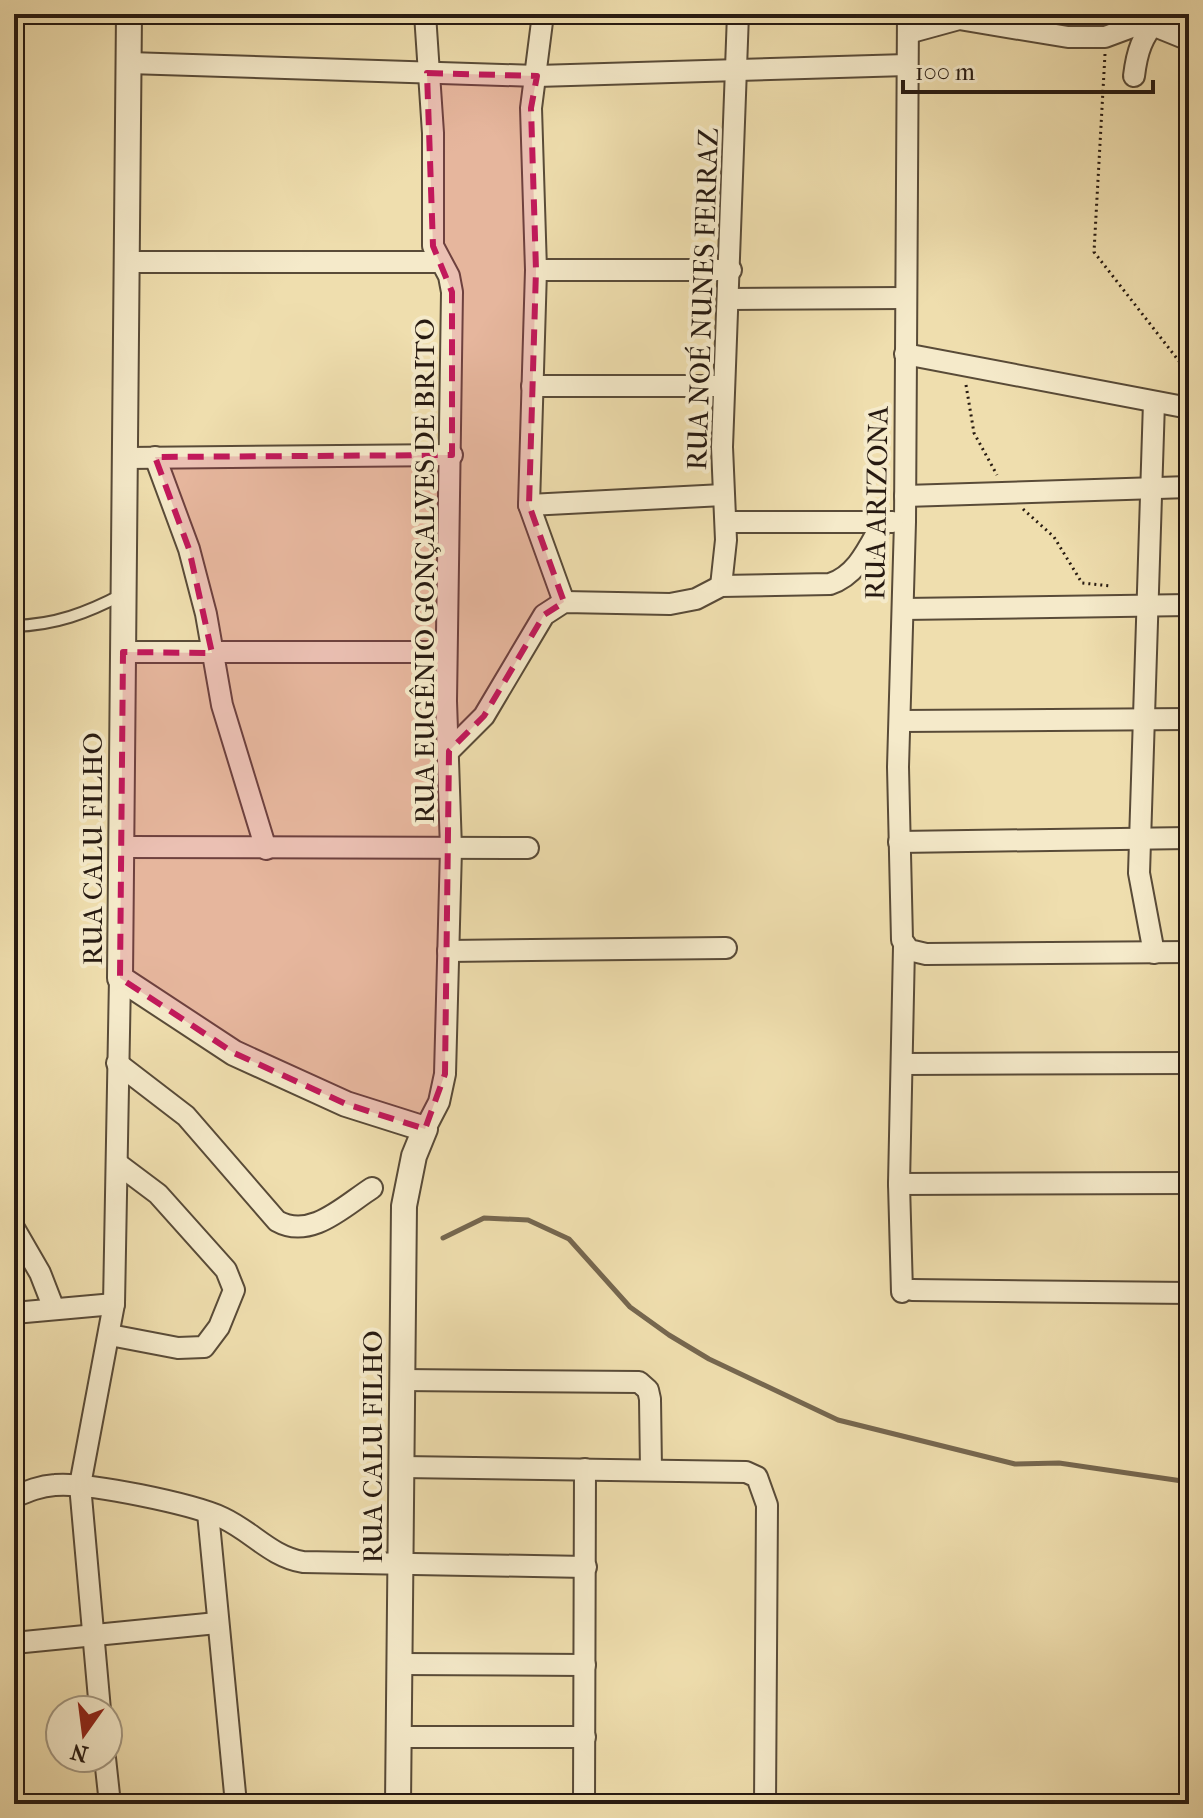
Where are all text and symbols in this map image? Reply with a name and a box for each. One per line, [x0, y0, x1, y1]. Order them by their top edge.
scale bar [903, 44, 1153, 94]
text: 100 m [915, 58, 975, 86]
street label: RUA NOÉ NUNES FERRAZ [680, 127, 725, 471]
street label: RUA EUGÊNIO GONÇALVES DE BRITO [408, 318, 441, 824]
street label: RUA ARIZONA [858, 405, 895, 600]
street label: RUA CALU FILHO [76, 732, 109, 966]
street label: RUA CALU FILHO [356, 1330, 389, 1564]
north arrow [44, 1694, 124, 1774]
text: N [68, 1738, 91, 1767]

